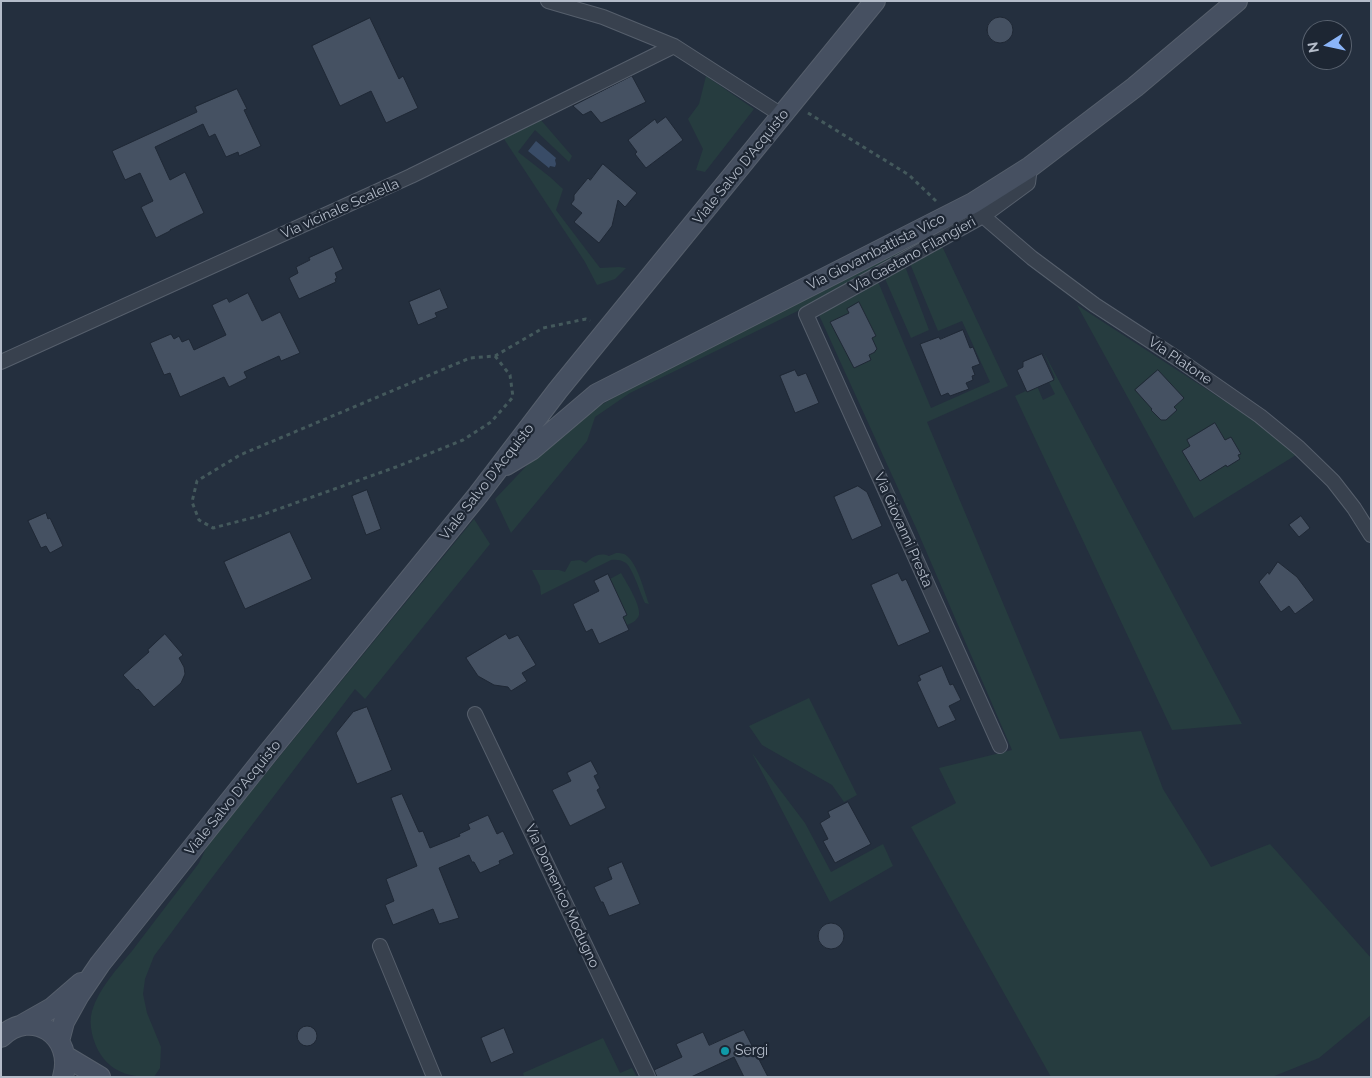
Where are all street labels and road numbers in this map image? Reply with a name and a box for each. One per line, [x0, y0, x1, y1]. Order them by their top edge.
street label: Viale Salvo D'Acquisto [689, 106, 793, 228]
street label: Via vicinale Scalella [278, 175, 402, 243]
street label: Via Giovambattista Vico [804, 210, 948, 294]
street label: Via Gaetano Filangieri [847, 214, 979, 296]
street label: Via Platone [1145, 334, 1215, 388]
street label: Viale Salvo D'Acquisto [436, 420, 538, 544]
street label: Via Giovanni Presta [870, 470, 936, 590]
street label: Viale Salvo D'Acquisto [181, 737, 285, 859]
street label: Via Domenico Modugno [521, 821, 603, 971]

